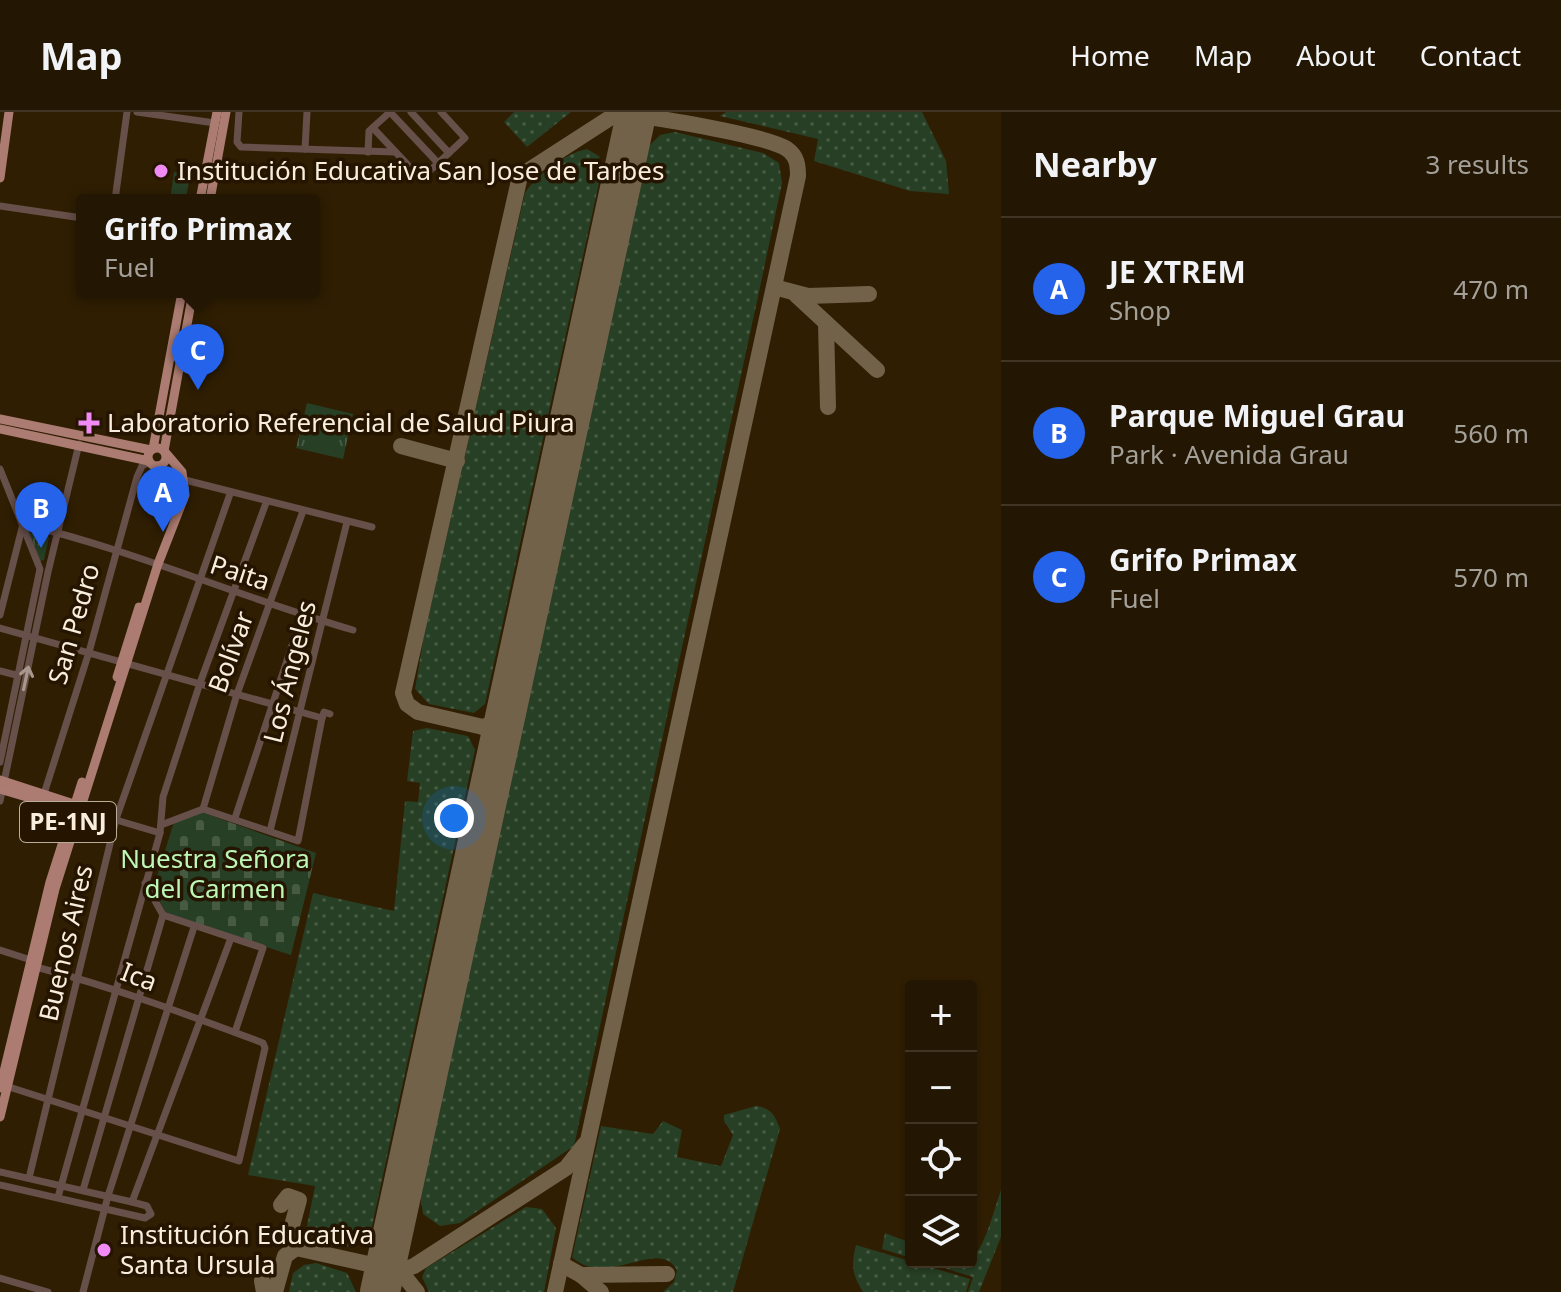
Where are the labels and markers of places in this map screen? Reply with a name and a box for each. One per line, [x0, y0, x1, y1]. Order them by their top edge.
place label: Institución Educativa San Jose de Tarbes [177, 152, 664, 188]
marker: Institución Educativa San Jose de Tarbes [152, 162, 170, 180]
pin: C [172, 324, 224, 390]
place label: Laboratorio Referencial de Salud Piura [107, 404, 575, 440]
marker: Laboratorio Referencial de Salud Piura [78, 412, 100, 434]
pin: A [137, 466, 189, 532]
pin: B [15, 482, 67, 548]
place label: Institución Educativa Santa Ursula [120, 1216, 374, 1282]
marker: Institución Educativa Santa Ursula [95, 1241, 113, 1259]

